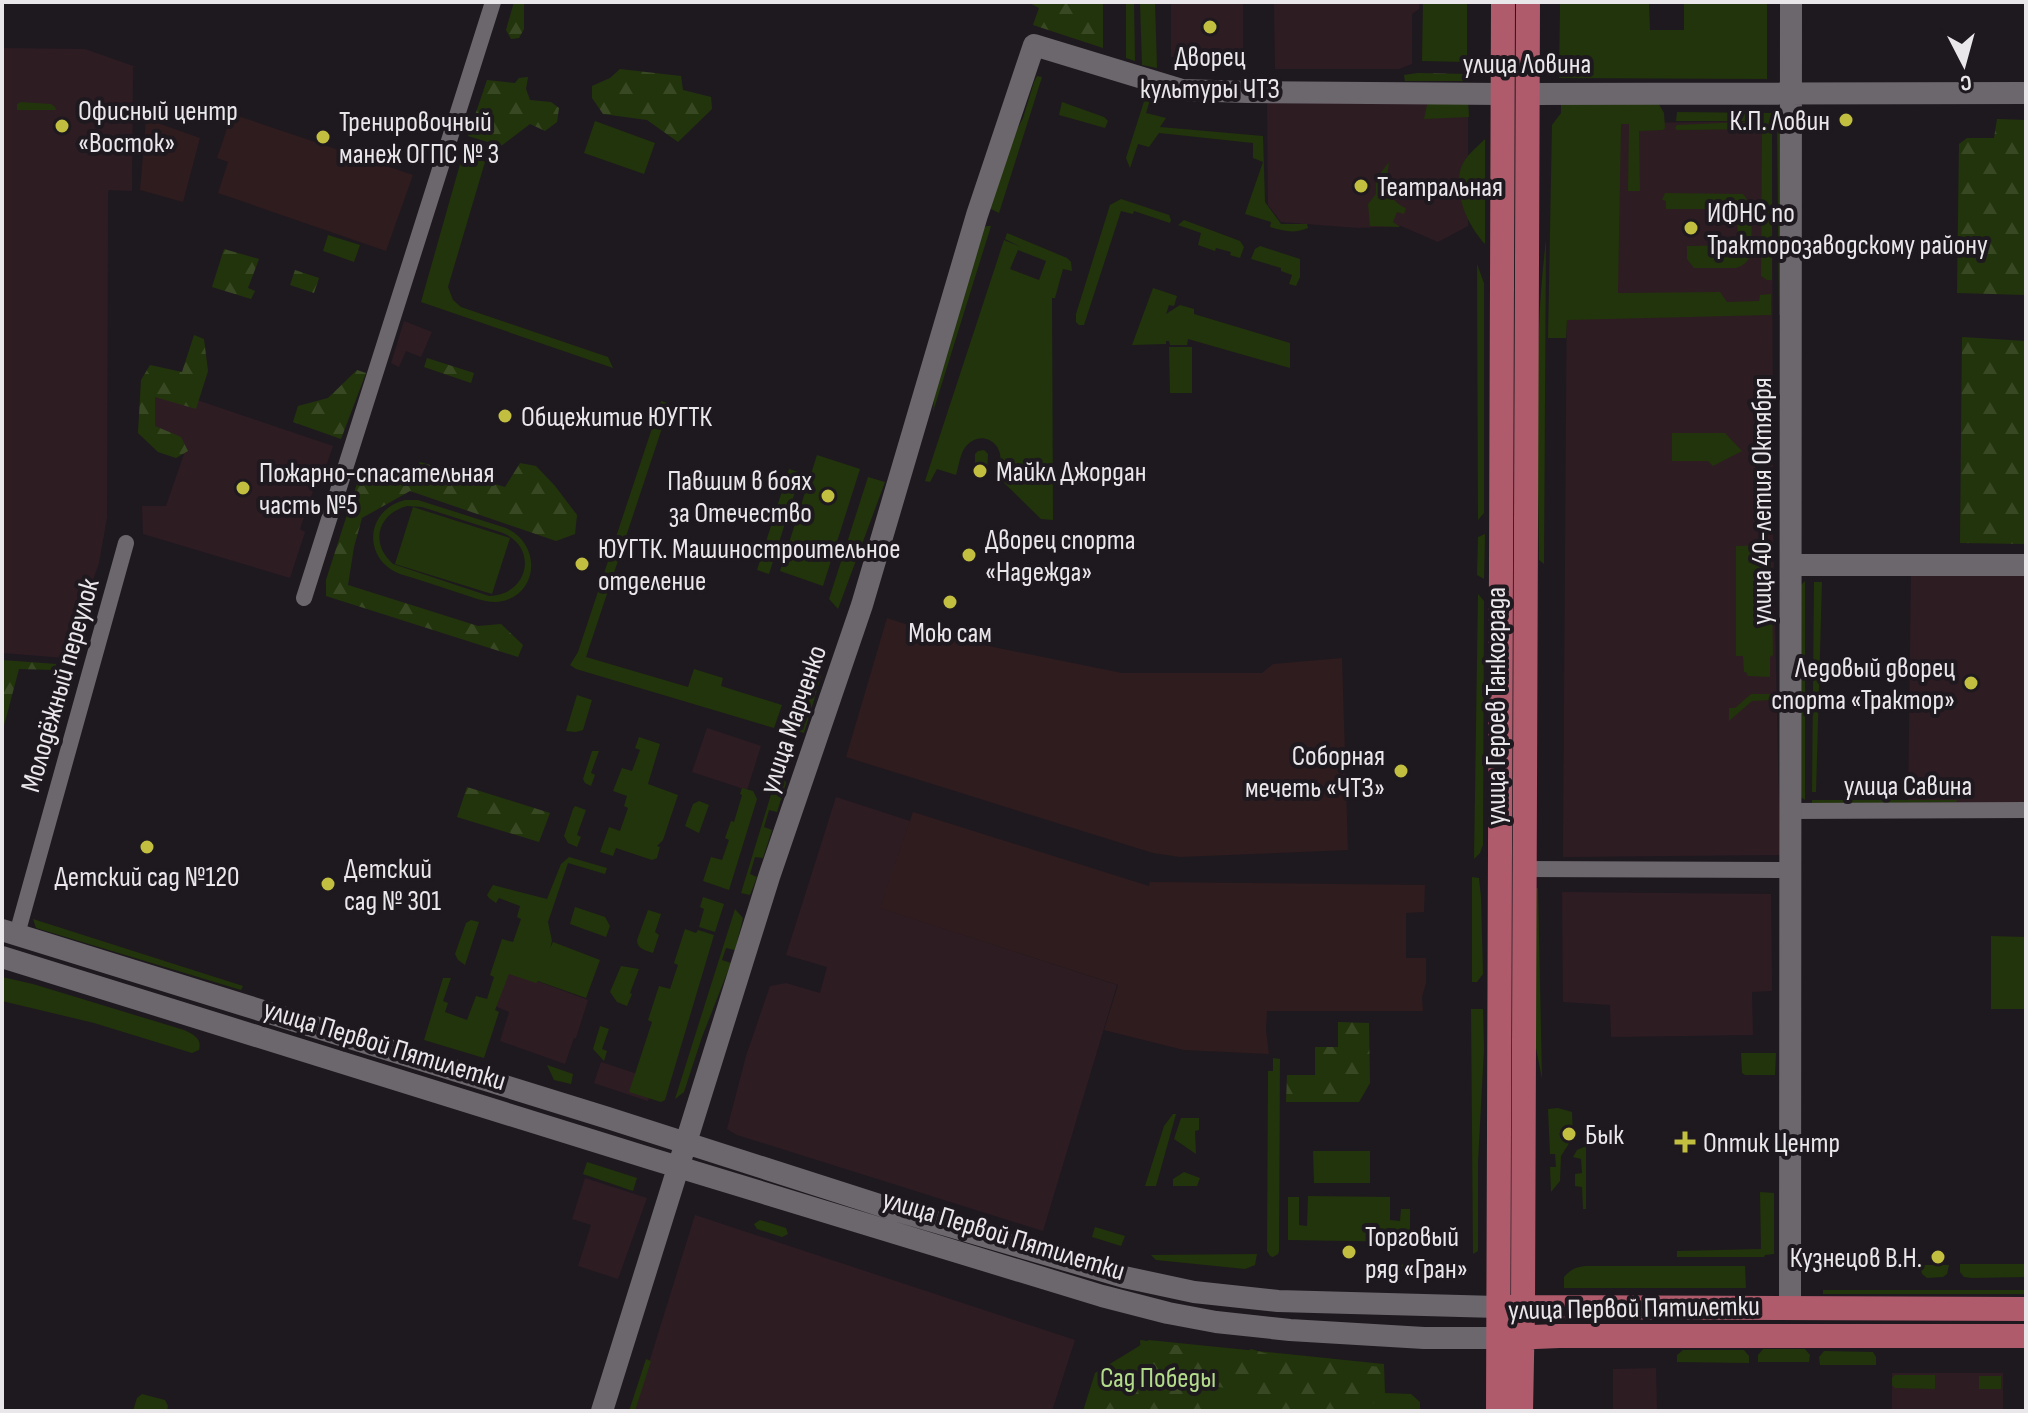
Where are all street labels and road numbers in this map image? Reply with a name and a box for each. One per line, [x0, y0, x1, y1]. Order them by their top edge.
street label: улица Ловина [1463, 48, 1591, 81]
street label: улица 40-летия Октября [1746, 377, 1779, 625]
street label: Молодёжный переулок [14, 575, 107, 796]
street label: улица Героев Танкограда [1480, 587, 1513, 825]
street label: улица Марченко [753, 641, 834, 798]
street label: улица Савина [1844, 770, 1972, 803]
street label: улица Первой Пятилетки [259, 993, 510, 1098]
street label: улица Первой Пятилетки [878, 1183, 1129, 1288]
street label: улица Первой Пятилетки [1508, 1290, 1760, 1327]

